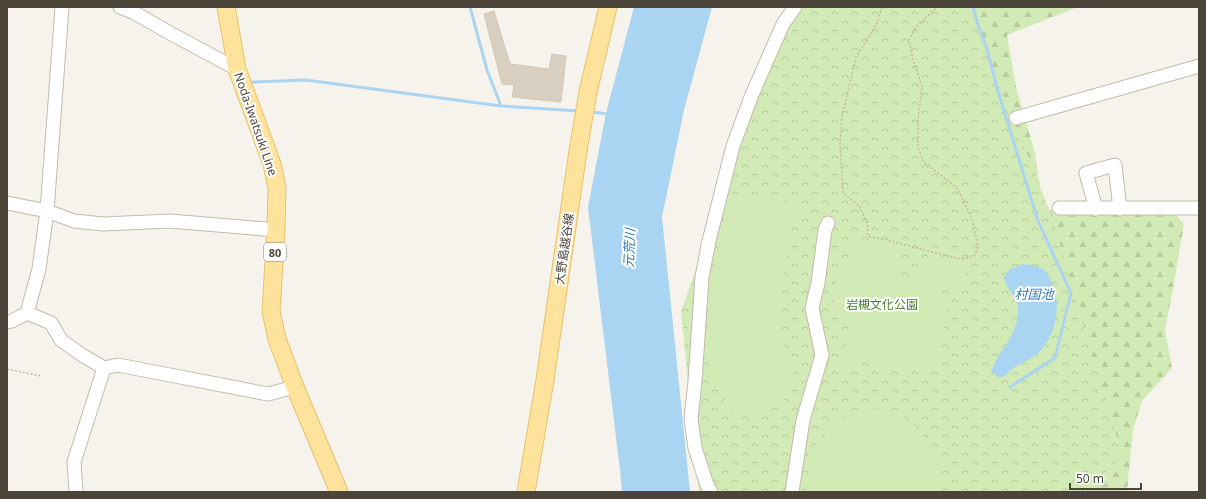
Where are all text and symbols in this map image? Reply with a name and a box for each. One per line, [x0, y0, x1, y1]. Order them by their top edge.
street label: Noda-Iwatsuki Line [230, 70, 282, 178]
street label: 大野島越谷線 [551, 212, 577, 286]
water label: 元荒川 [619, 226, 639, 268]
road number: 80 [264, 243, 286, 261]
water label: 村国池 [1014, 285, 1055, 303]
park label: 岩槻文化公園 [846, 296, 918, 313]
scale bar [1070, 465, 1141, 491]
text: 50 m [1076, 470, 1104, 487]

